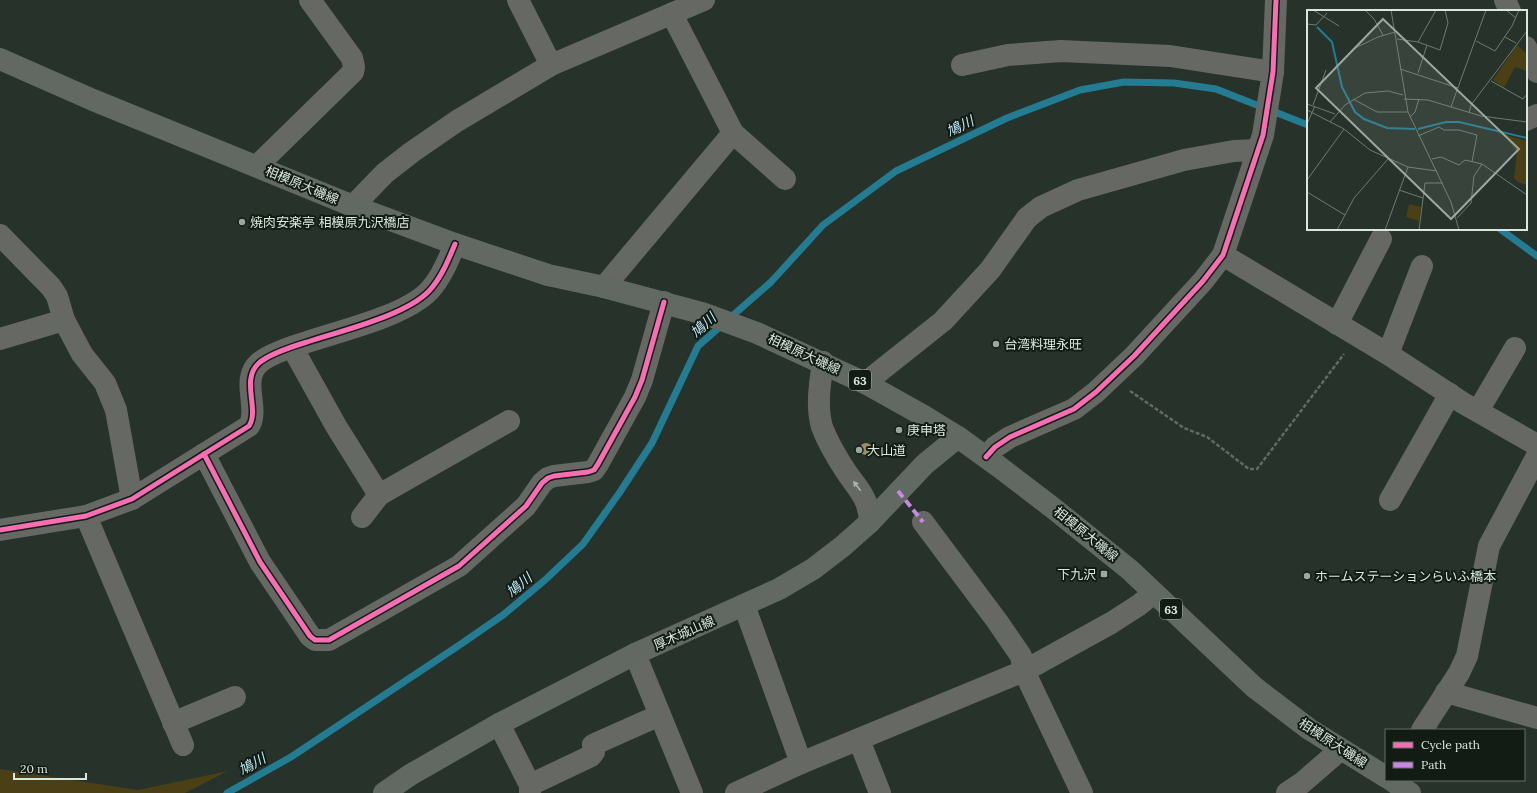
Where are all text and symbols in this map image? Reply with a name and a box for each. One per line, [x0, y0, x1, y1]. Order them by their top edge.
inset map [1307, 10, 1527, 230]
water label: 鳩川 [943, 111, 978, 140]
street label: 相模原大磯線 [263, 162, 341, 208]
place label: 焼肉安楽亭 相模原九沢橋店 [250, 214, 409, 231]
marker: 焼肉安楽亭 相模原九沢橋店 [237, 217, 247, 227]
water label: 鳩川 [687, 308, 721, 341]
street label: 相模原大磯線 [765, 330, 843, 378]
place label: 台湾料理永旺 [1004, 336, 1082, 353]
marker: 台湾料理永旺 [991, 339, 1001, 349]
road number: 63 [849, 370, 871, 390]
place label: 庚申塔 [907, 422, 946, 439]
marker: 庚申塔 [894, 425, 904, 435]
place label: 大山道 [867, 442, 906, 459]
marker: 大山道 [854, 445, 864, 455]
one-way arrow [853, 480, 861, 491]
street label: 相模原大磯線 [1050, 503, 1122, 565]
place label: 下九沢 [1057, 566, 1096, 583]
water label: 鳩川 [502, 568, 537, 601]
place label: ホームステーションらいふ橋本 [1315, 568, 1496, 585]
marker: 下九沢 [1099, 569, 1109, 579]
marker: ホームステーションらいふ橋本 [1302, 571, 1312, 581]
road number: 63 [1160, 599, 1182, 619]
street label: 厚木城山線 [651, 612, 717, 654]
street label: 相模原大磯線 [1296, 715, 1370, 771]
legend [1385, 729, 1525, 781]
text: Cycle path [1421, 737, 1480, 752]
water label: 鳩川 [235, 748, 270, 779]
scale bar [14, 755, 86, 781]
text: Path [1421, 757, 1446, 772]
text: 20 m [20, 761, 48, 776]

